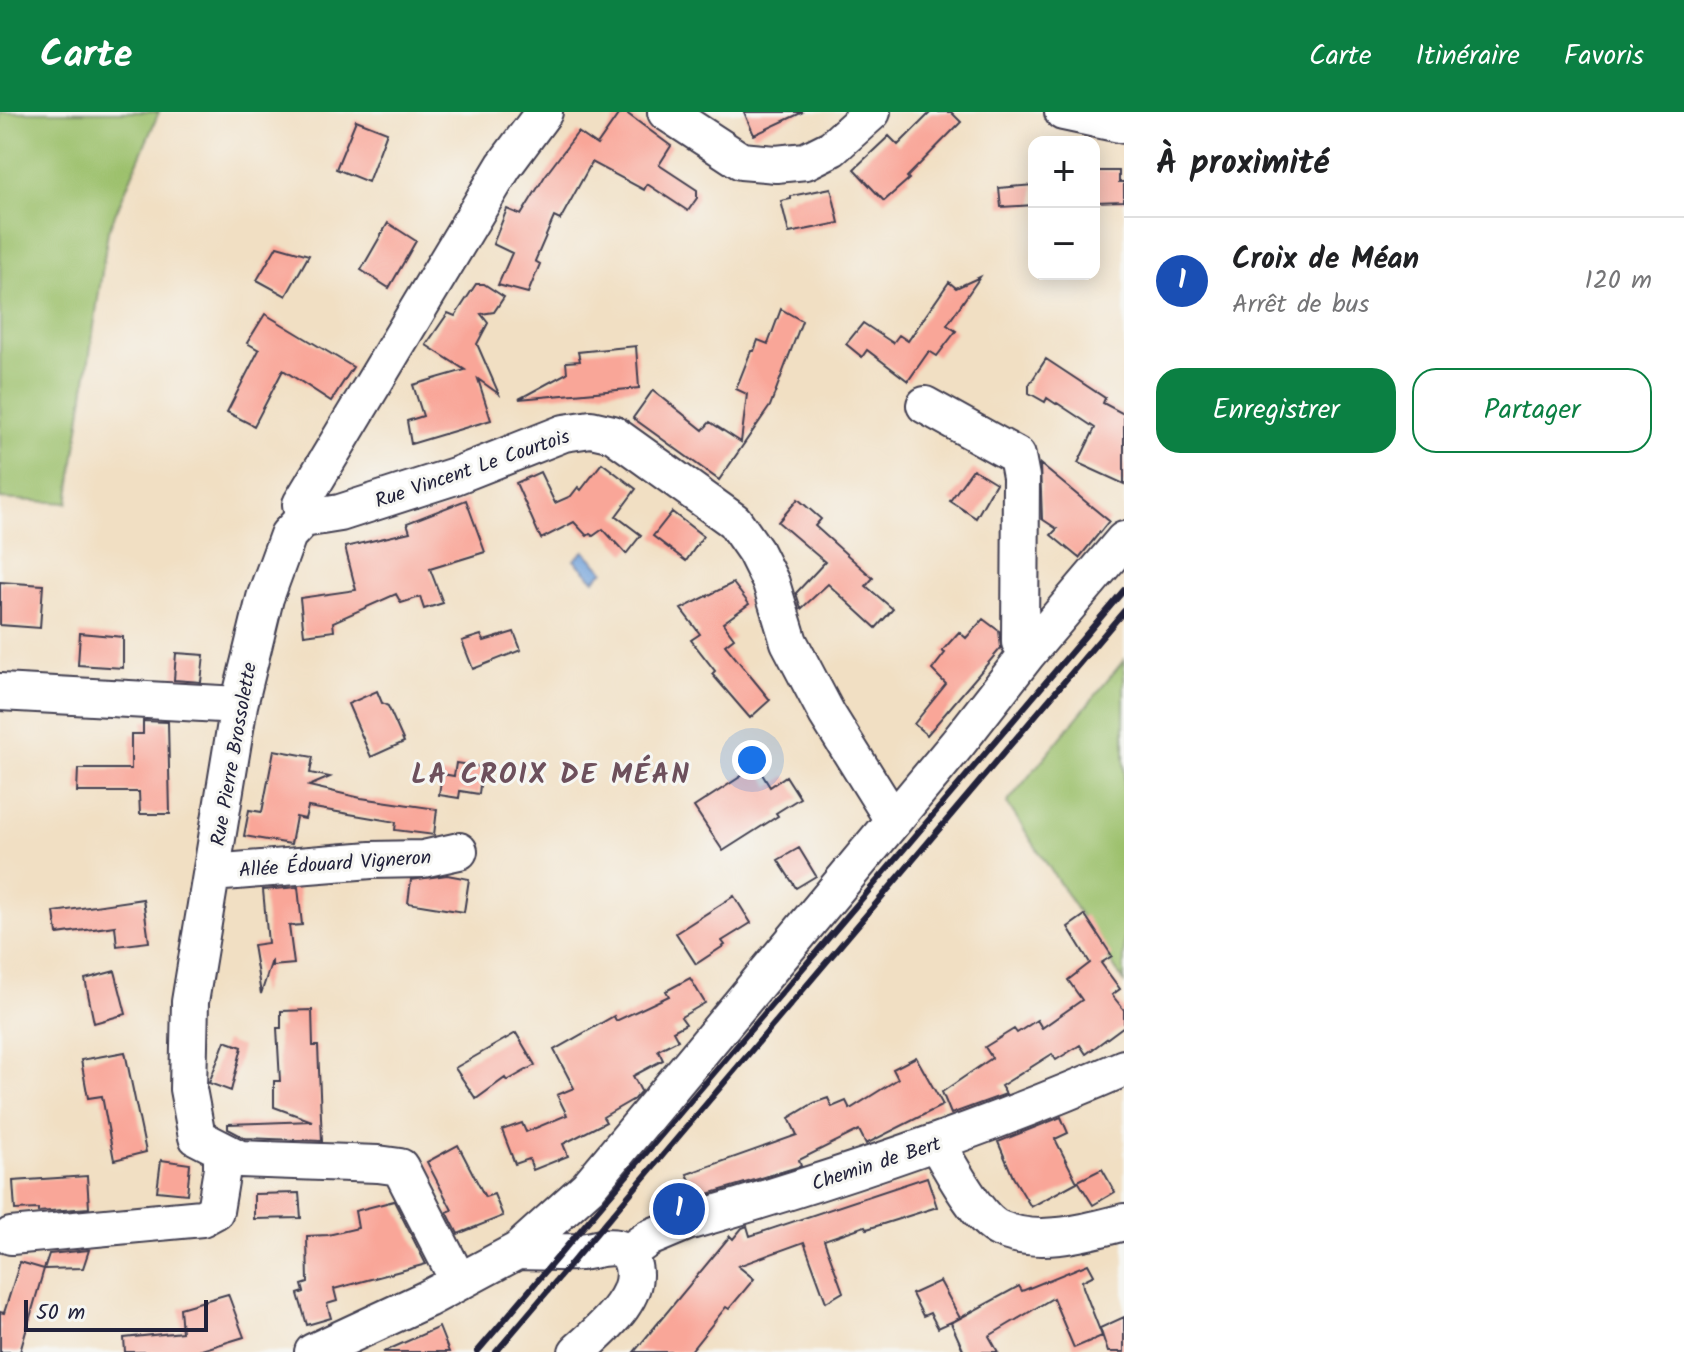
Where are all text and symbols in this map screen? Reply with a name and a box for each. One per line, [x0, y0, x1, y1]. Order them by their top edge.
text: Carte [40, 26, 132, 86]
text: Carte [1309, 34, 1372, 79]
text: Itinéraire [1416, 34, 1520, 79]
text: Favoris [1564, 34, 1644, 79]
map controls [1028, 136, 1100, 280]
button: + [1028, 136, 1100, 208]
text: À proximité [1156, 137, 1329, 191]
button: − [1028, 208, 1100, 280]
text: Croix de Méan [1232, 236, 1419, 284]
text: 1 [1178, 260, 1186, 302]
text: 120 m [1585, 260, 1652, 302]
text: Arrêt de bus [1232, 284, 1369, 326]
button: Enregistrer [1156, 368, 1396, 453]
button: Partager [1412, 368, 1652, 453]
street label: Rue Vincent Le Courtois [371, 421, 575, 518]
street label: Rue Pierre Brossolette [203, 660, 267, 849]
your location [732, 740, 772, 780]
district label: LA CROIX DE MÉAN [411, 753, 691, 798]
street label: Allée Édouard Vigneron [238, 842, 433, 888]
street label: Chemin de Bert [808, 1129, 946, 1201]
pin: 1 [653, 1179, 705, 1239]
scale bar [24, 1296, 208, 1332]
text: 50 m [36, 1296, 85, 1331]

